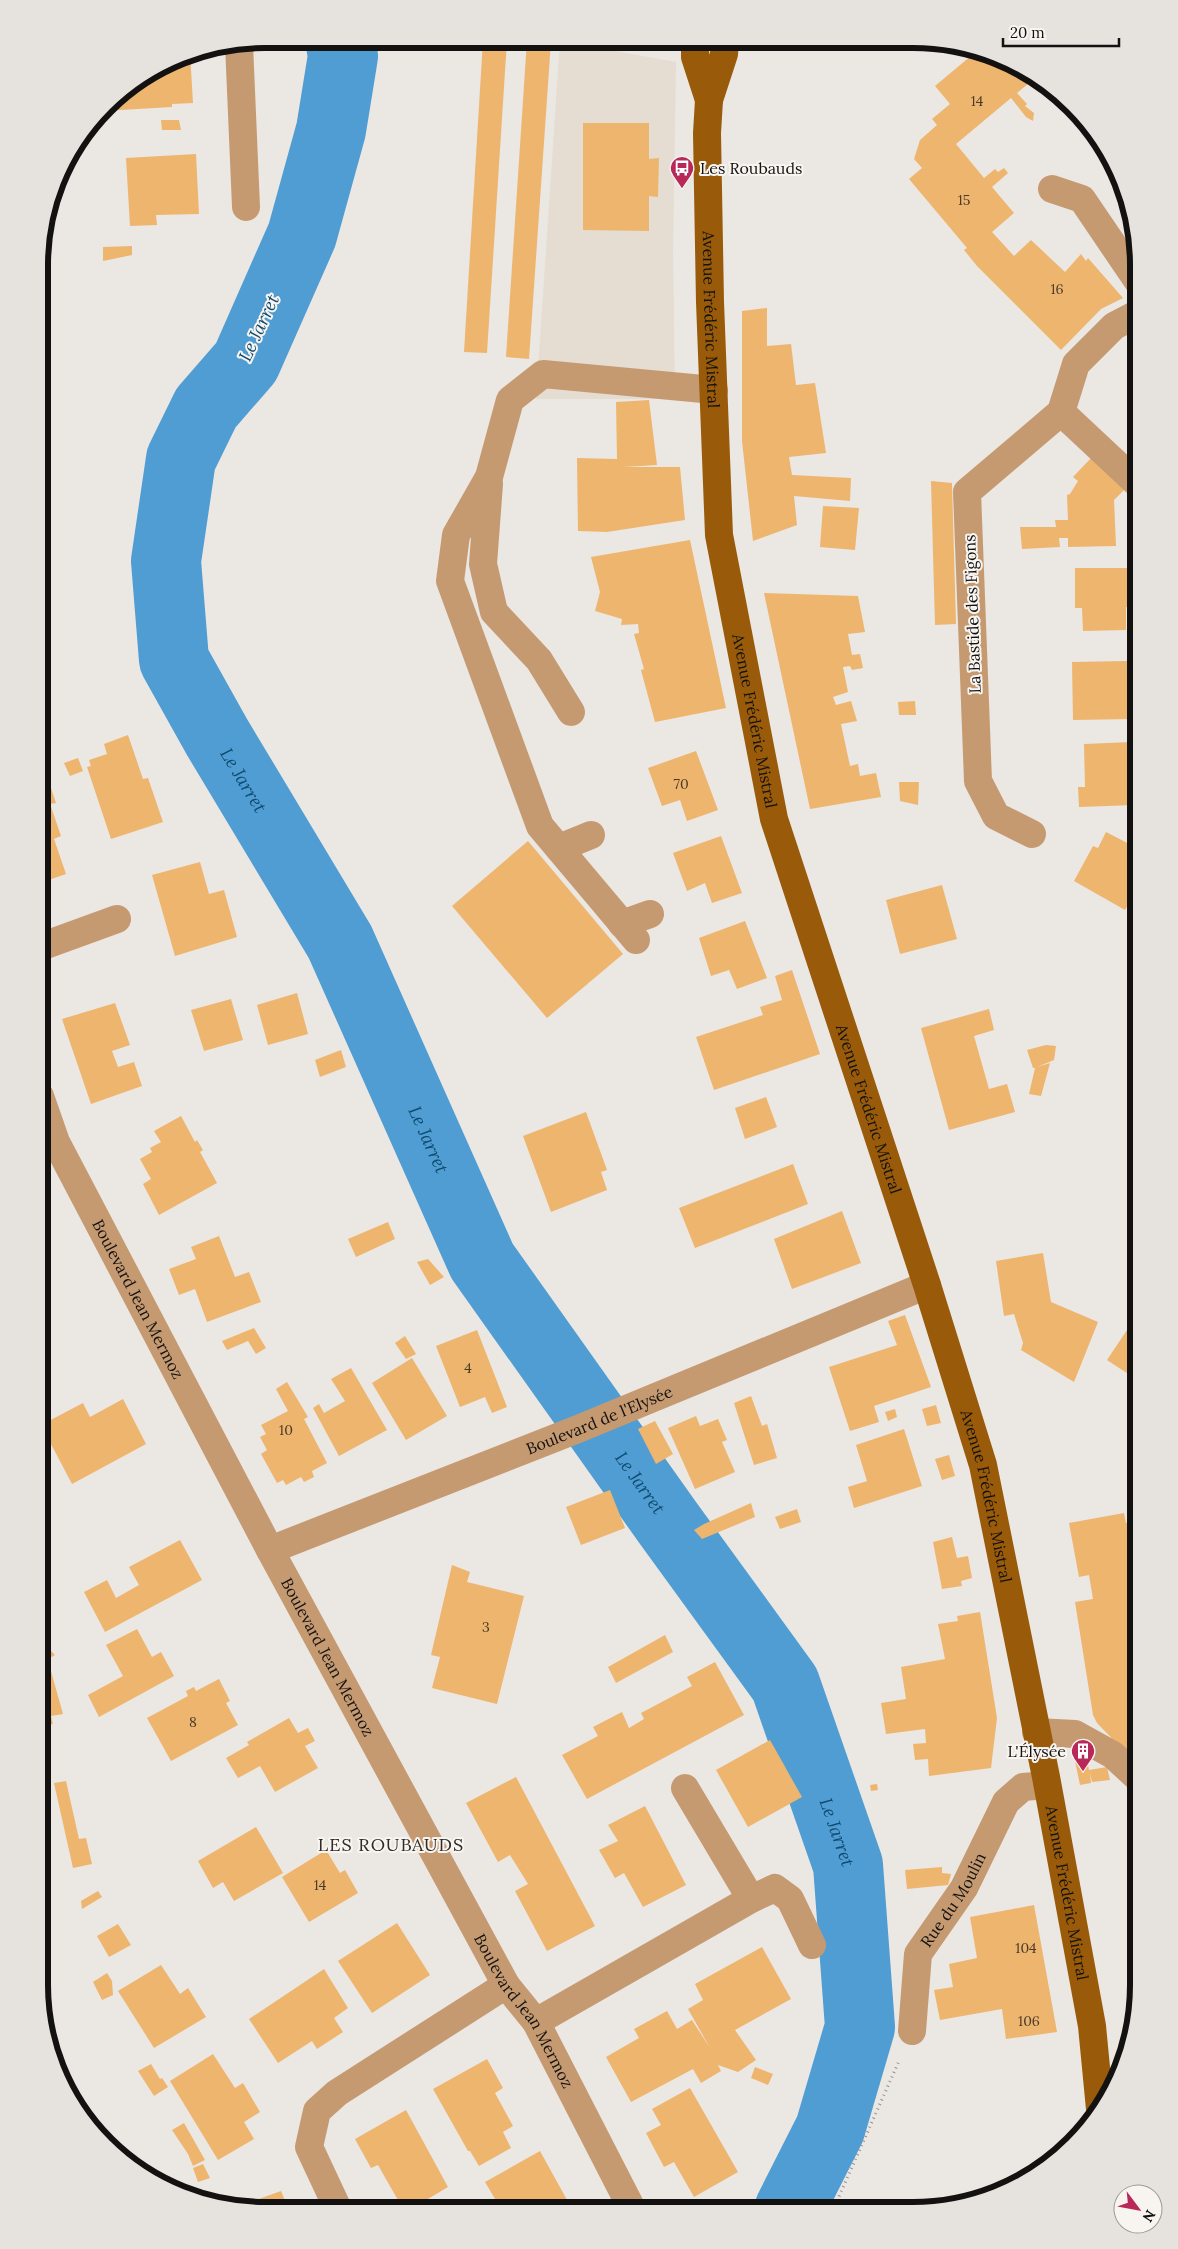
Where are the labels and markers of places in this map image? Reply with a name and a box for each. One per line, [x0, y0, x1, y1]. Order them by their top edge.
bus stop icon: Les Roubauds [669, 155, 695, 189]
place label: Les Roubauds [700, 158, 802, 178]
building icon: L'Élysée [1070, 1738, 1096, 1772]
place label: L'Élysée [1007, 1741, 1066, 1761]

